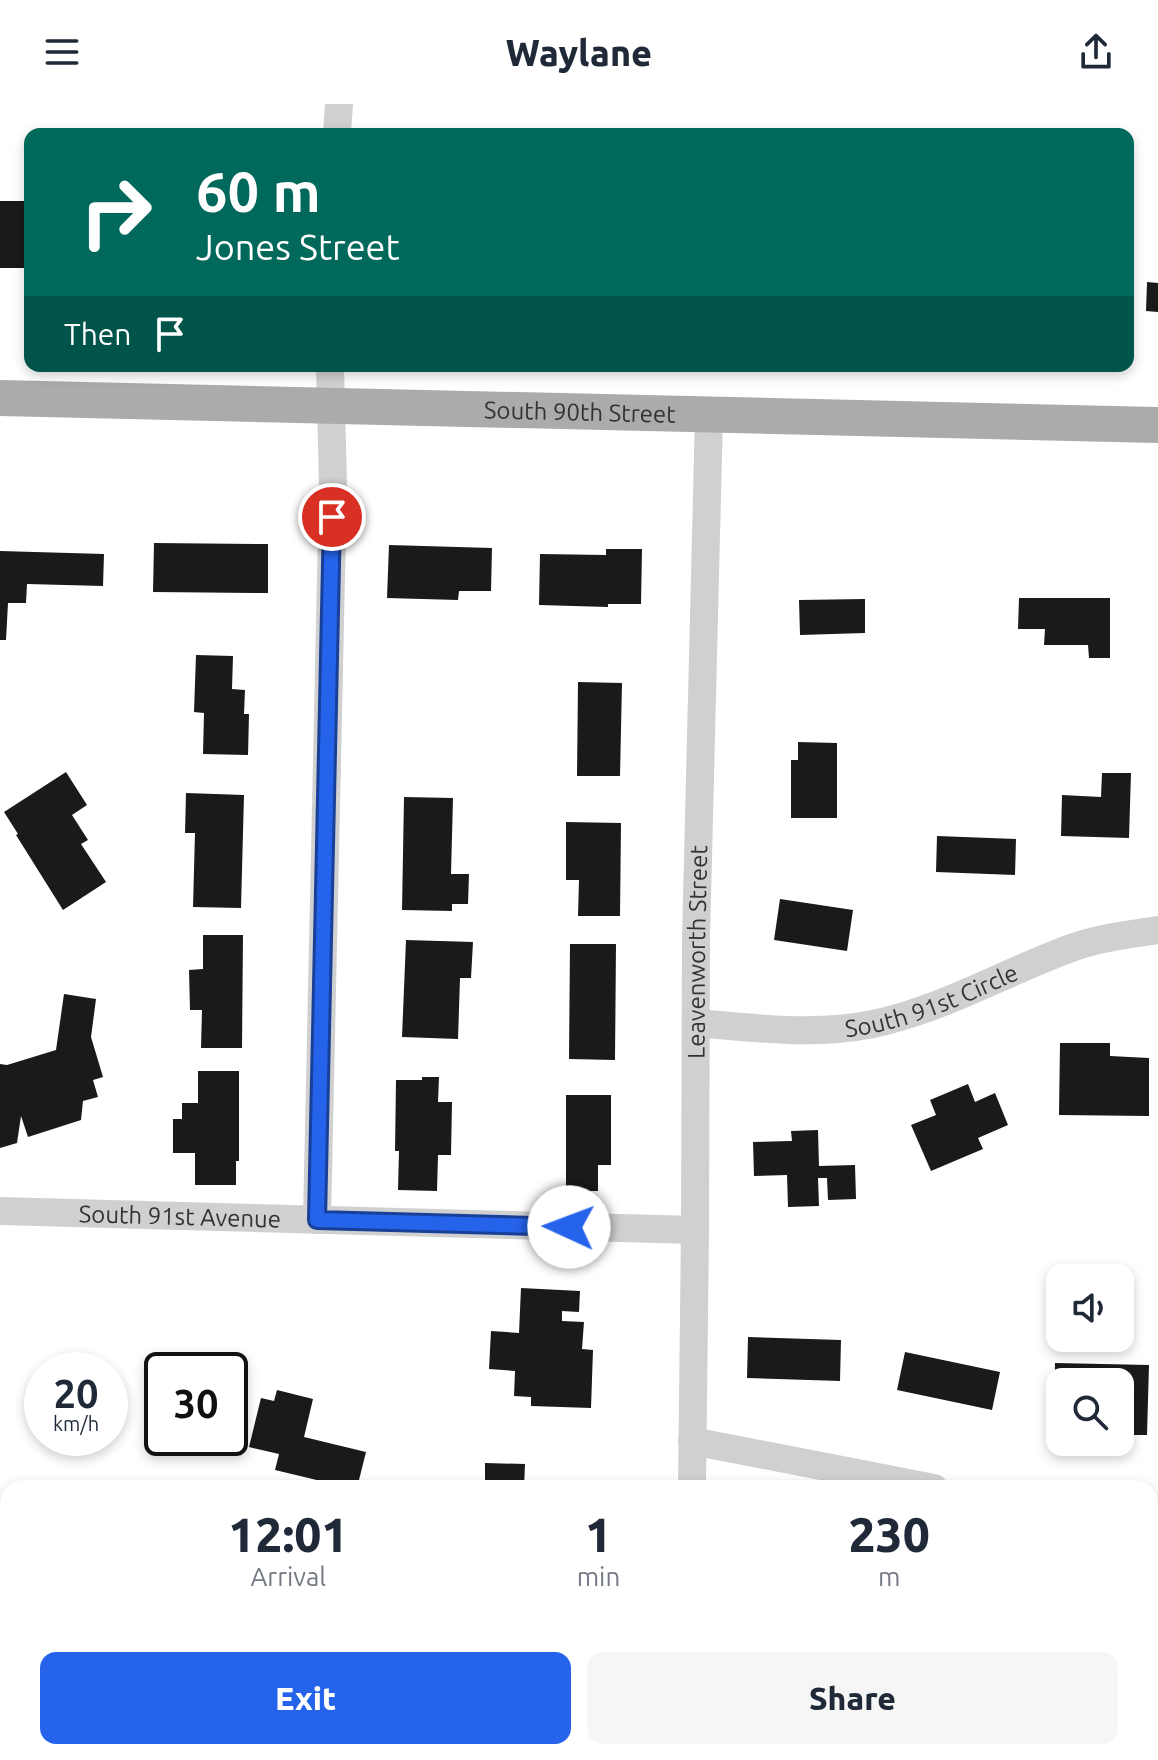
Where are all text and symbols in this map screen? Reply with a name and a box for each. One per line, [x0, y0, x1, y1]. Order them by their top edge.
icon: menu [40, 30, 84, 74]
icon: share [1074, 30, 1118, 74]
text: Waylane [506, 32, 652, 73]
icon: right [64, 160, 168, 264]
text: 60 m [196, 160, 321, 223]
text: Jones Street [196, 226, 400, 267]
icon: arrive [148, 312, 192, 356]
text: Then [64, 317, 132, 351]
street label: South 90th Street [484, 396, 677, 427]
pin [298, 483, 366, 551]
icon: arrive [310, 495, 354, 539]
street label: Leavenworth Street [682, 844, 712, 1059]
street label: South 91st Circle [843, 958, 1022, 1042]
position arrow [527, 1185, 611, 1269]
street label: South 91st Avenue [78, 1200, 281, 1232]
map controls [1046, 1264, 1134, 1456]
button: sound [1046, 1264, 1134, 1352]
speed limit sign: 30 [144, 1352, 248, 1456]
button: search [1046, 1368, 1134, 1456]
text: 20 [53, 1371, 99, 1416]
text: km/h [53, 1412, 99, 1435]
text: 12:01 [228, 1507, 348, 1561]
text: 1 [585, 1507, 612, 1561]
text: 230 [849, 1507, 930, 1561]
text: Arrival [250, 1562, 326, 1591]
text: min [577, 1562, 620, 1591]
text: m [878, 1562, 900, 1591]
button: Exit [40, 1652, 571, 1744]
button: Share [587, 1652, 1118, 1744]

